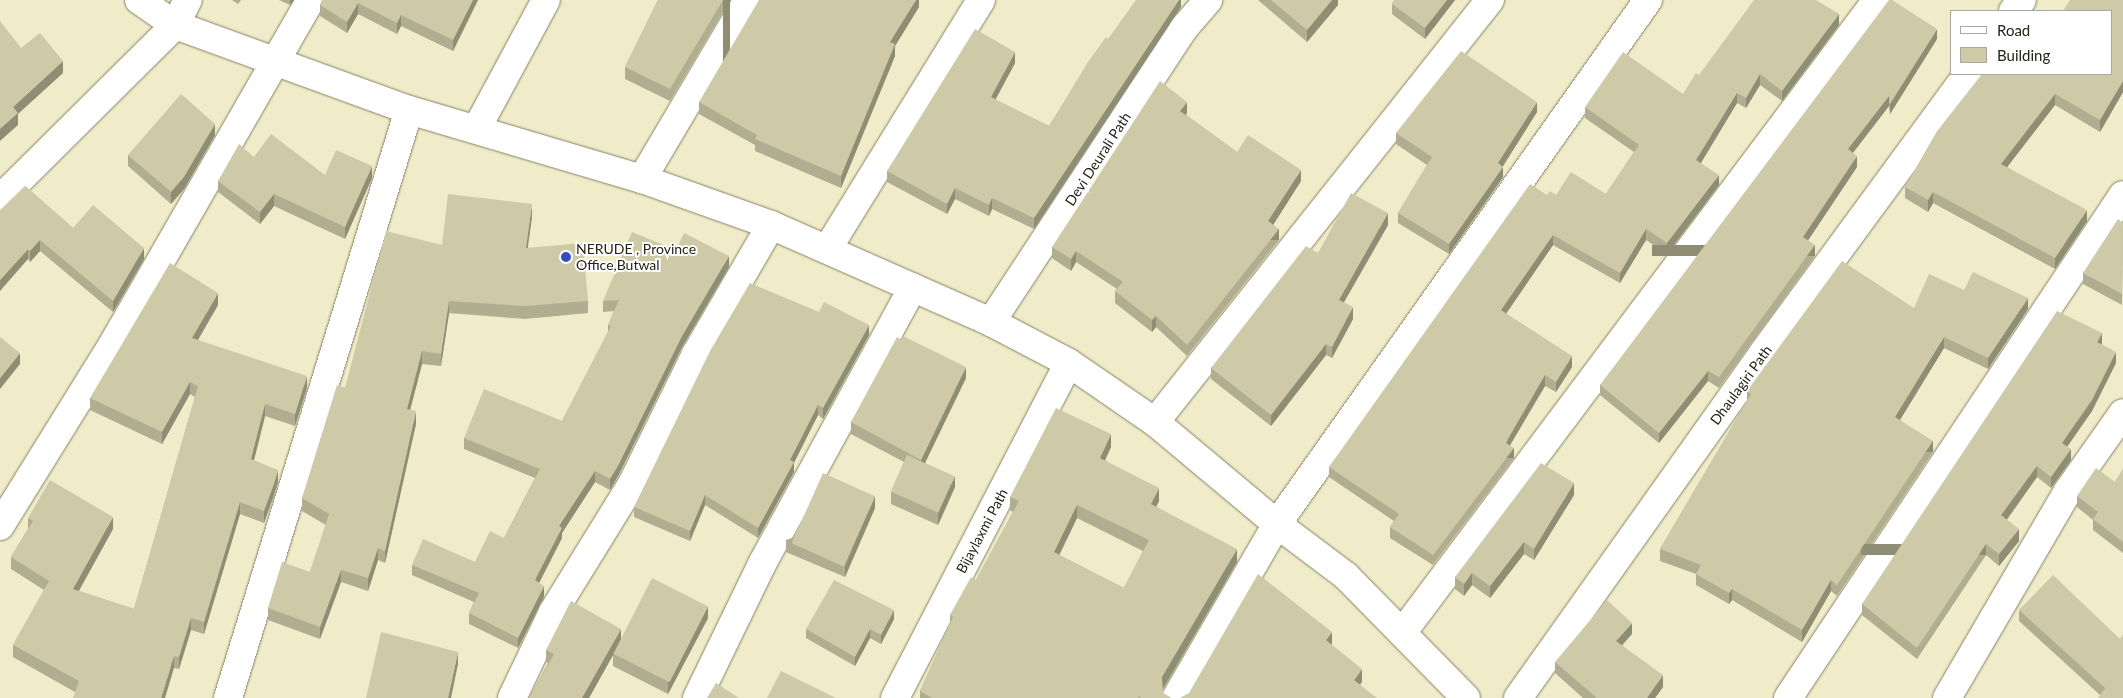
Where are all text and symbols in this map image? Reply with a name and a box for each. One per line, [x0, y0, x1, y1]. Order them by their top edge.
legend [1950, 10, 2113, 75]
text: Road [1997, 21, 2030, 39]
text: Building [1997, 46, 2050, 64]
street label: Devi Deurali Path [1062, 109, 1134, 209]
place label: NERUDE , Province Office,Butwal [576, 241, 696, 274]
marker: NERUDE , Province Office,Butwal [560, 251, 572, 263]
street label: Dhaulagiri Path [1707, 342, 1775, 428]
street label: Bijaylaxmi Path [953, 486, 1011, 576]

